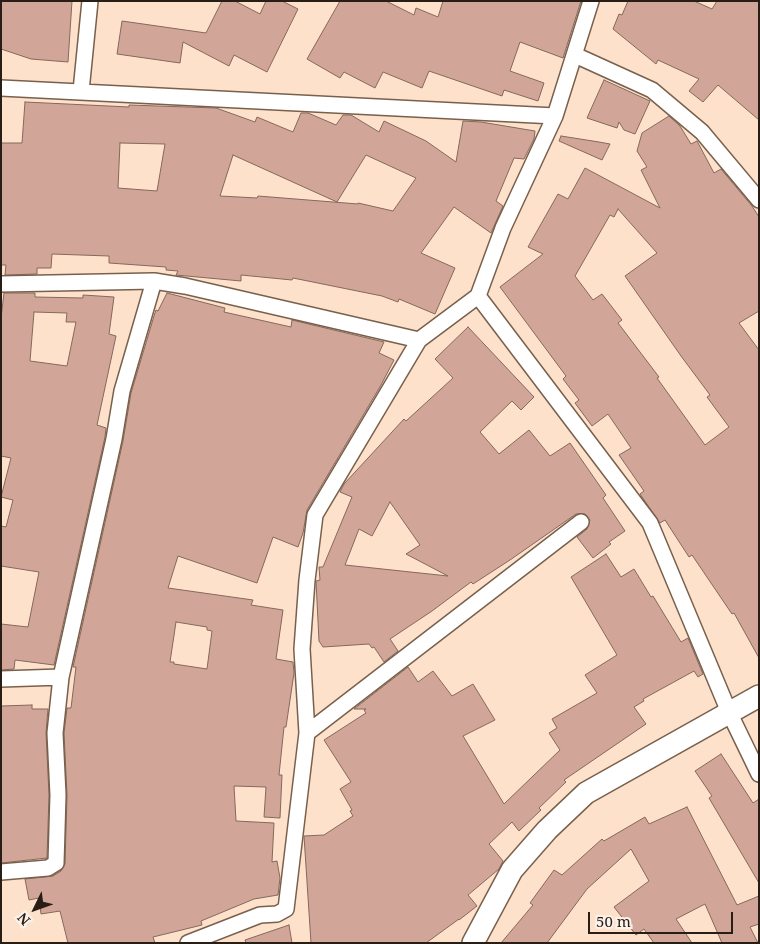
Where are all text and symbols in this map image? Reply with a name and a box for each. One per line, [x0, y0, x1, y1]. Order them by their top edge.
north arrow [10, 884, 60, 934]
scale bar [590, 902, 735, 934]
text: N [13, 909, 34, 930]
text: 50 m [596, 911, 631, 931]

